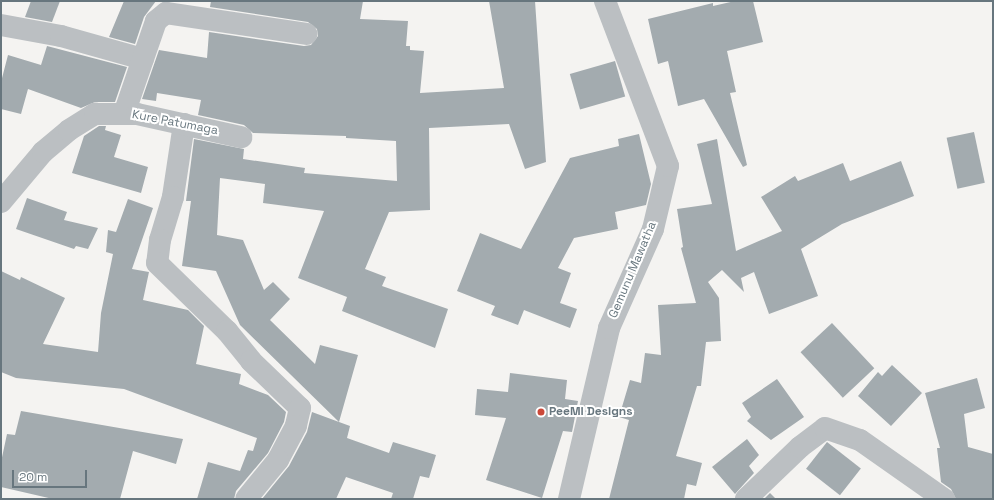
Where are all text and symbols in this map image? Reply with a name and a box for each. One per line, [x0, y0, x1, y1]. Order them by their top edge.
street label: Kure Patumaga [131, 108, 219, 138]
street label: Gemunu Mawatha [606, 220, 660, 320]
place label: PeeMi Designs [549, 405, 633, 419]
marker: PeeMi Designs [536, 407, 546, 417]
scale bar [14, 462, 89, 488]
text: 20 m [19, 469, 47, 485]

